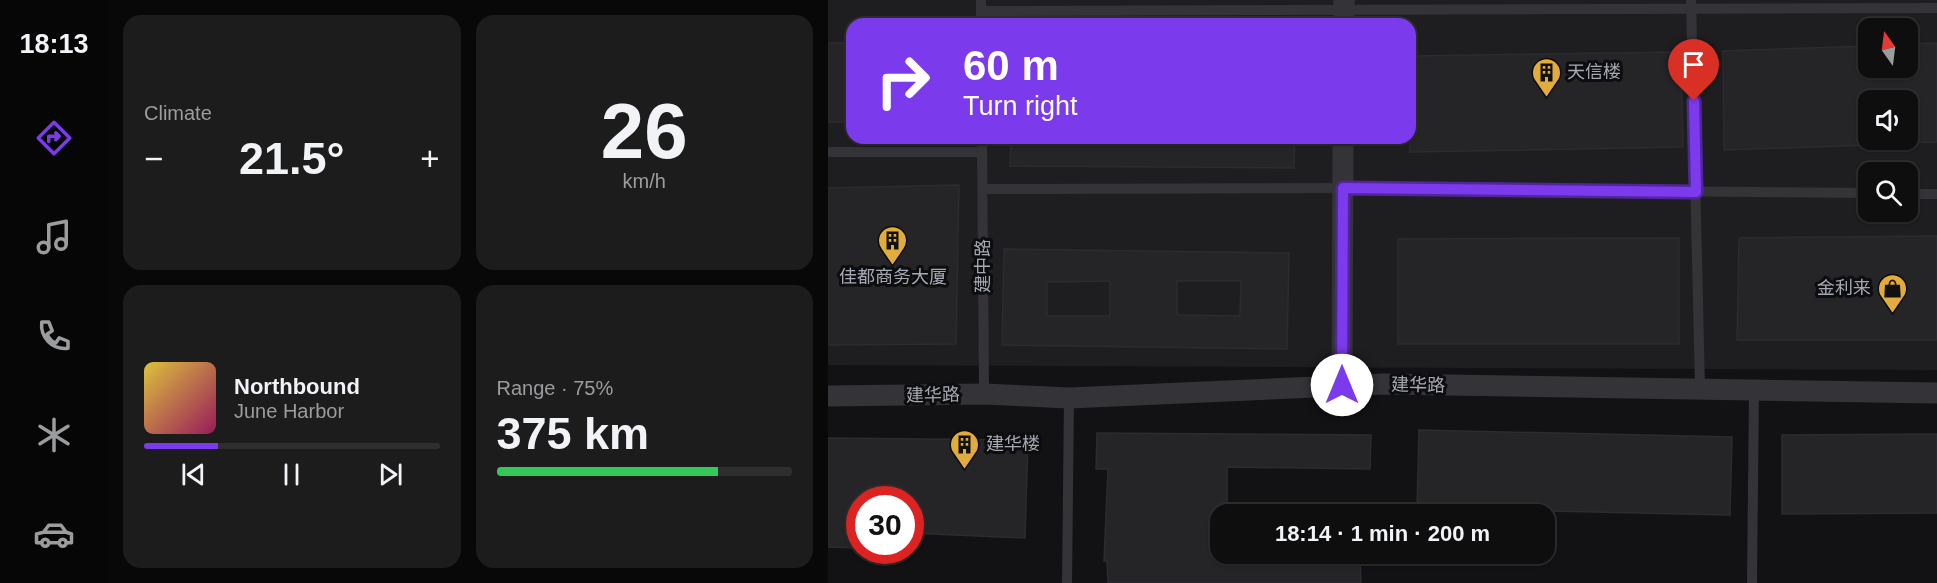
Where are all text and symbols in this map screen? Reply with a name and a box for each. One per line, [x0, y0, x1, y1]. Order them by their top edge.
north arrow [1858, 18, 1918, 78]
map controls [1858, 18, 1918, 222]
text: 18:13 [19, 29, 89, 59]
pin [1668, 39, 1719, 101]
icon: right [864, 42, 942, 120]
text: 60 m [963, 42, 1059, 89]
icon: arrive [1677, 48, 1710, 81]
building icon: 天信楼 [1530, 56, 1562, 98]
place label: 天信楼 [1567, 62, 1621, 82]
text: 26 [601, 87, 688, 175]
button: sound [1858, 90, 1918, 150]
text: Turn right [963, 91, 1078, 121]
text: Climate [144, 102, 212, 124]
icon: directions [33, 117, 75, 159]
text: 21.5° [239, 133, 345, 184]
text: − [144, 140, 163, 177]
text: + [420, 140, 440, 177]
button: search [1858, 162, 1918, 222]
text: km/h [623, 170, 666, 192]
icon: music [33, 216, 75, 258]
building icon: 佳都商务大厦 [877, 224, 909, 266]
street label: 建中路 [973, 239, 993, 293]
place label: 佳都商务大厦 [839, 267, 947, 287]
shop icon: 金利来 [1876, 272, 1908, 314]
place label: 金利来 [1817, 278, 1871, 298]
icon: phone [33, 315, 75, 357]
position arrow [1310, 353, 1374, 417]
text: Northbound [234, 374, 360, 399]
street label: 建华路 [1391, 375, 1445, 395]
text: Range · 75% [497, 377, 613, 399]
street label: 建华路 [906, 385, 960, 405]
text: June Harbor [234, 400, 344, 422]
text: 375 km [497, 408, 649, 459]
icon: climate [33, 414, 75, 456]
building icon: 建华楼 [949, 428, 981, 470]
place label: 建华楼 [986, 434, 1040, 454]
icon: previous [177, 458, 210, 491]
icon: pause [275, 458, 308, 491]
icon: next [374, 458, 407, 491]
speed limit sign: 30 [846, 486, 924, 564]
icon: car [33, 513, 75, 555]
text: 18:14 · 1 min · 200 m [1275, 521, 1490, 546]

